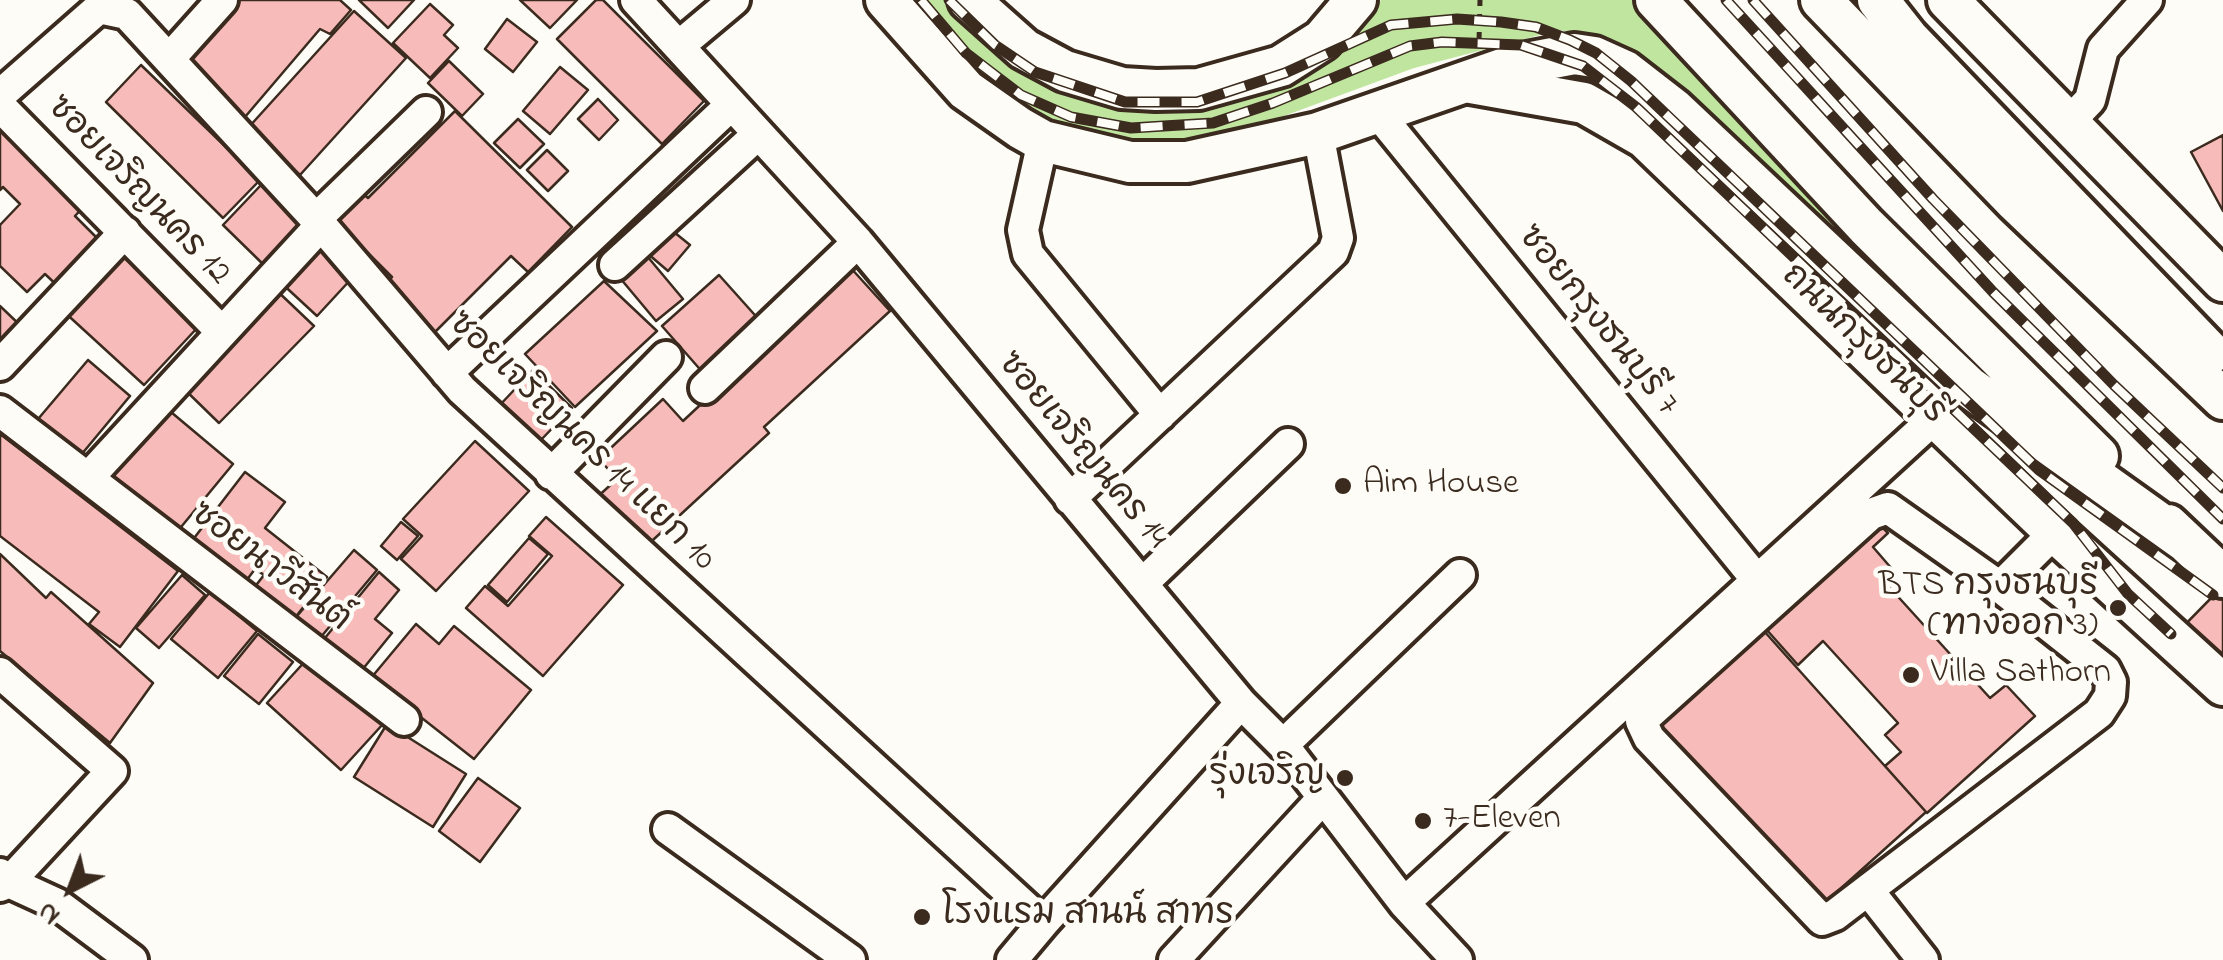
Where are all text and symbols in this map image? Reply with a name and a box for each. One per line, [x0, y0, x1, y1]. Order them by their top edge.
street label: ซอยเจริญนคร 12 [36, 88, 238, 296]
street label: ซอยกรุงธนบุรี 7 [1506, 218, 1686, 426]
street label: ถนนกรุงธนบุรี [1771, 257, 1953, 435]
street label: ซอยเจริญนคร 14 แยก 10 [437, 304, 723, 582]
street label: ซอยเจริญนคร 14 [986, 345, 1176, 559]
place label: Aim House [1363, 465, 1519, 507]
marker: Aim House [1332, 475, 1354, 497]
street label: ซอยนาวีสันต์ [180, 495, 358, 643]
place label: BTS กรุงธนบุรี (ทางออก 3) [1879, 567, 2098, 649]
marker: BTS กรุงธนบุรี (ทางออก 3) [2107, 597, 2129, 619]
place label: Villa Sathorn [1931, 654, 2111, 696]
marker: Villa Sathorn [1900, 664, 1922, 686]
place label: รุ่งเจริญ [1209, 757, 1325, 799]
marker: รุ่งเจริญ [1334, 767, 1356, 789]
place label: 7-Eleven [1443, 800, 1561, 842]
marker: 7-Eleven [1412, 810, 1434, 832]
north arrow [20, 840, 120, 940]
text: N [29, 891, 70, 934]
place label: โรงแรม สานน์ สาทร [942, 896, 1234, 938]
marker: โรงแรม สานน์ สาทร [911, 906, 933, 928]

